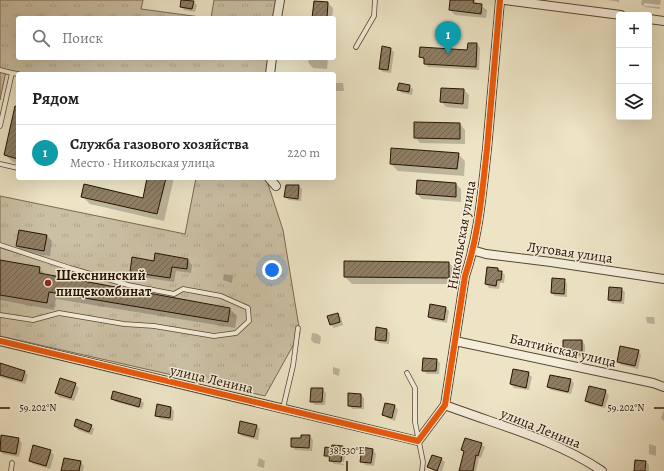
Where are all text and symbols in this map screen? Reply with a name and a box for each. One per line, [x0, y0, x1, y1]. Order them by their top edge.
map controls [616, 12, 652, 120]
button: + [616, 12, 652, 48]
search box [16, 16, 336, 60]
pin: 1 [435, 21, 461, 54]
icon: search [30, 27, 52, 49]
text: Поиск [62, 28, 103, 48]
button: − [616, 48, 652, 84]
button: layers [616, 84, 652, 120]
text: Рядом [32, 87, 79, 110]
text: Служба газового хозяйства [70, 134, 249, 154]
text: 1 [43, 144, 47, 161]
text: 220 m [287, 144, 320, 161]
text: Место · Никольская улица [70, 154, 215, 171]
street label: Никольская улица [443, 178, 481, 291]
street label: Луговая улица [526, 237, 615, 268]
your location [262, 260, 282, 280]
place label: Шекснинский пищекомбинат [56, 266, 152, 301]
marker: Шекснинский пищекомбинат [43, 278, 53, 288]
street label: Балтийская улица [508, 329, 619, 372]
street label: улица Ленина [168, 360, 256, 398]
text: 59.202°N [20, 401, 56, 414]
text: 59.202°N [608, 401, 644, 414]
street label: улица Ленина [497, 403, 584, 453]
text: 38.530°E [330, 444, 364, 457]

